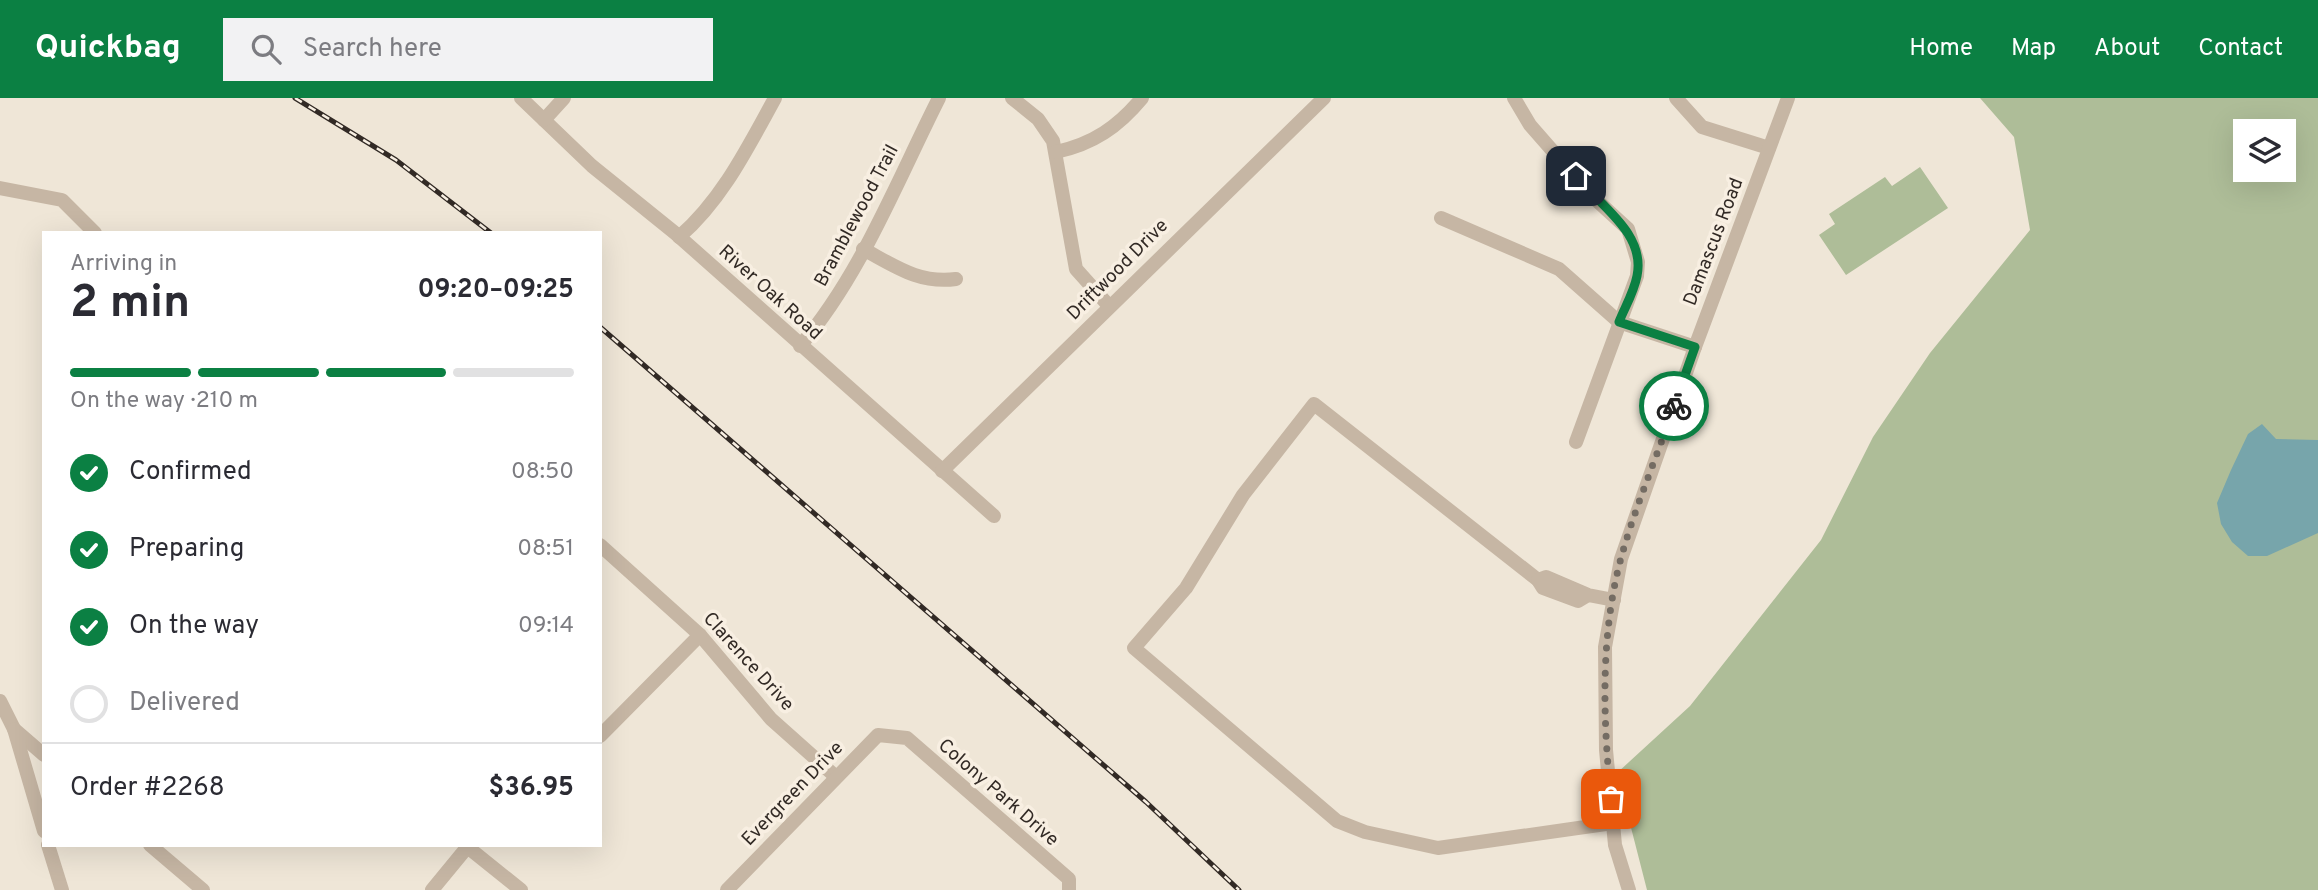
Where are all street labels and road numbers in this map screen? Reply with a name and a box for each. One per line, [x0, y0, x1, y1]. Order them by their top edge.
street label: Bramblewood Trail [809, 141, 905, 291]
street label: Damascus Road [1679, 175, 1749, 309]
street label: Driftwood Drive [1062, 214, 1174, 326]
street label: River Oak Road [713, 240, 827, 346]
street label: Clarence Drive [697, 607, 799, 717]
street label: Colony Park Drive [933, 734, 1063, 852]
street label: Evergreen Drive [737, 737, 849, 851]

